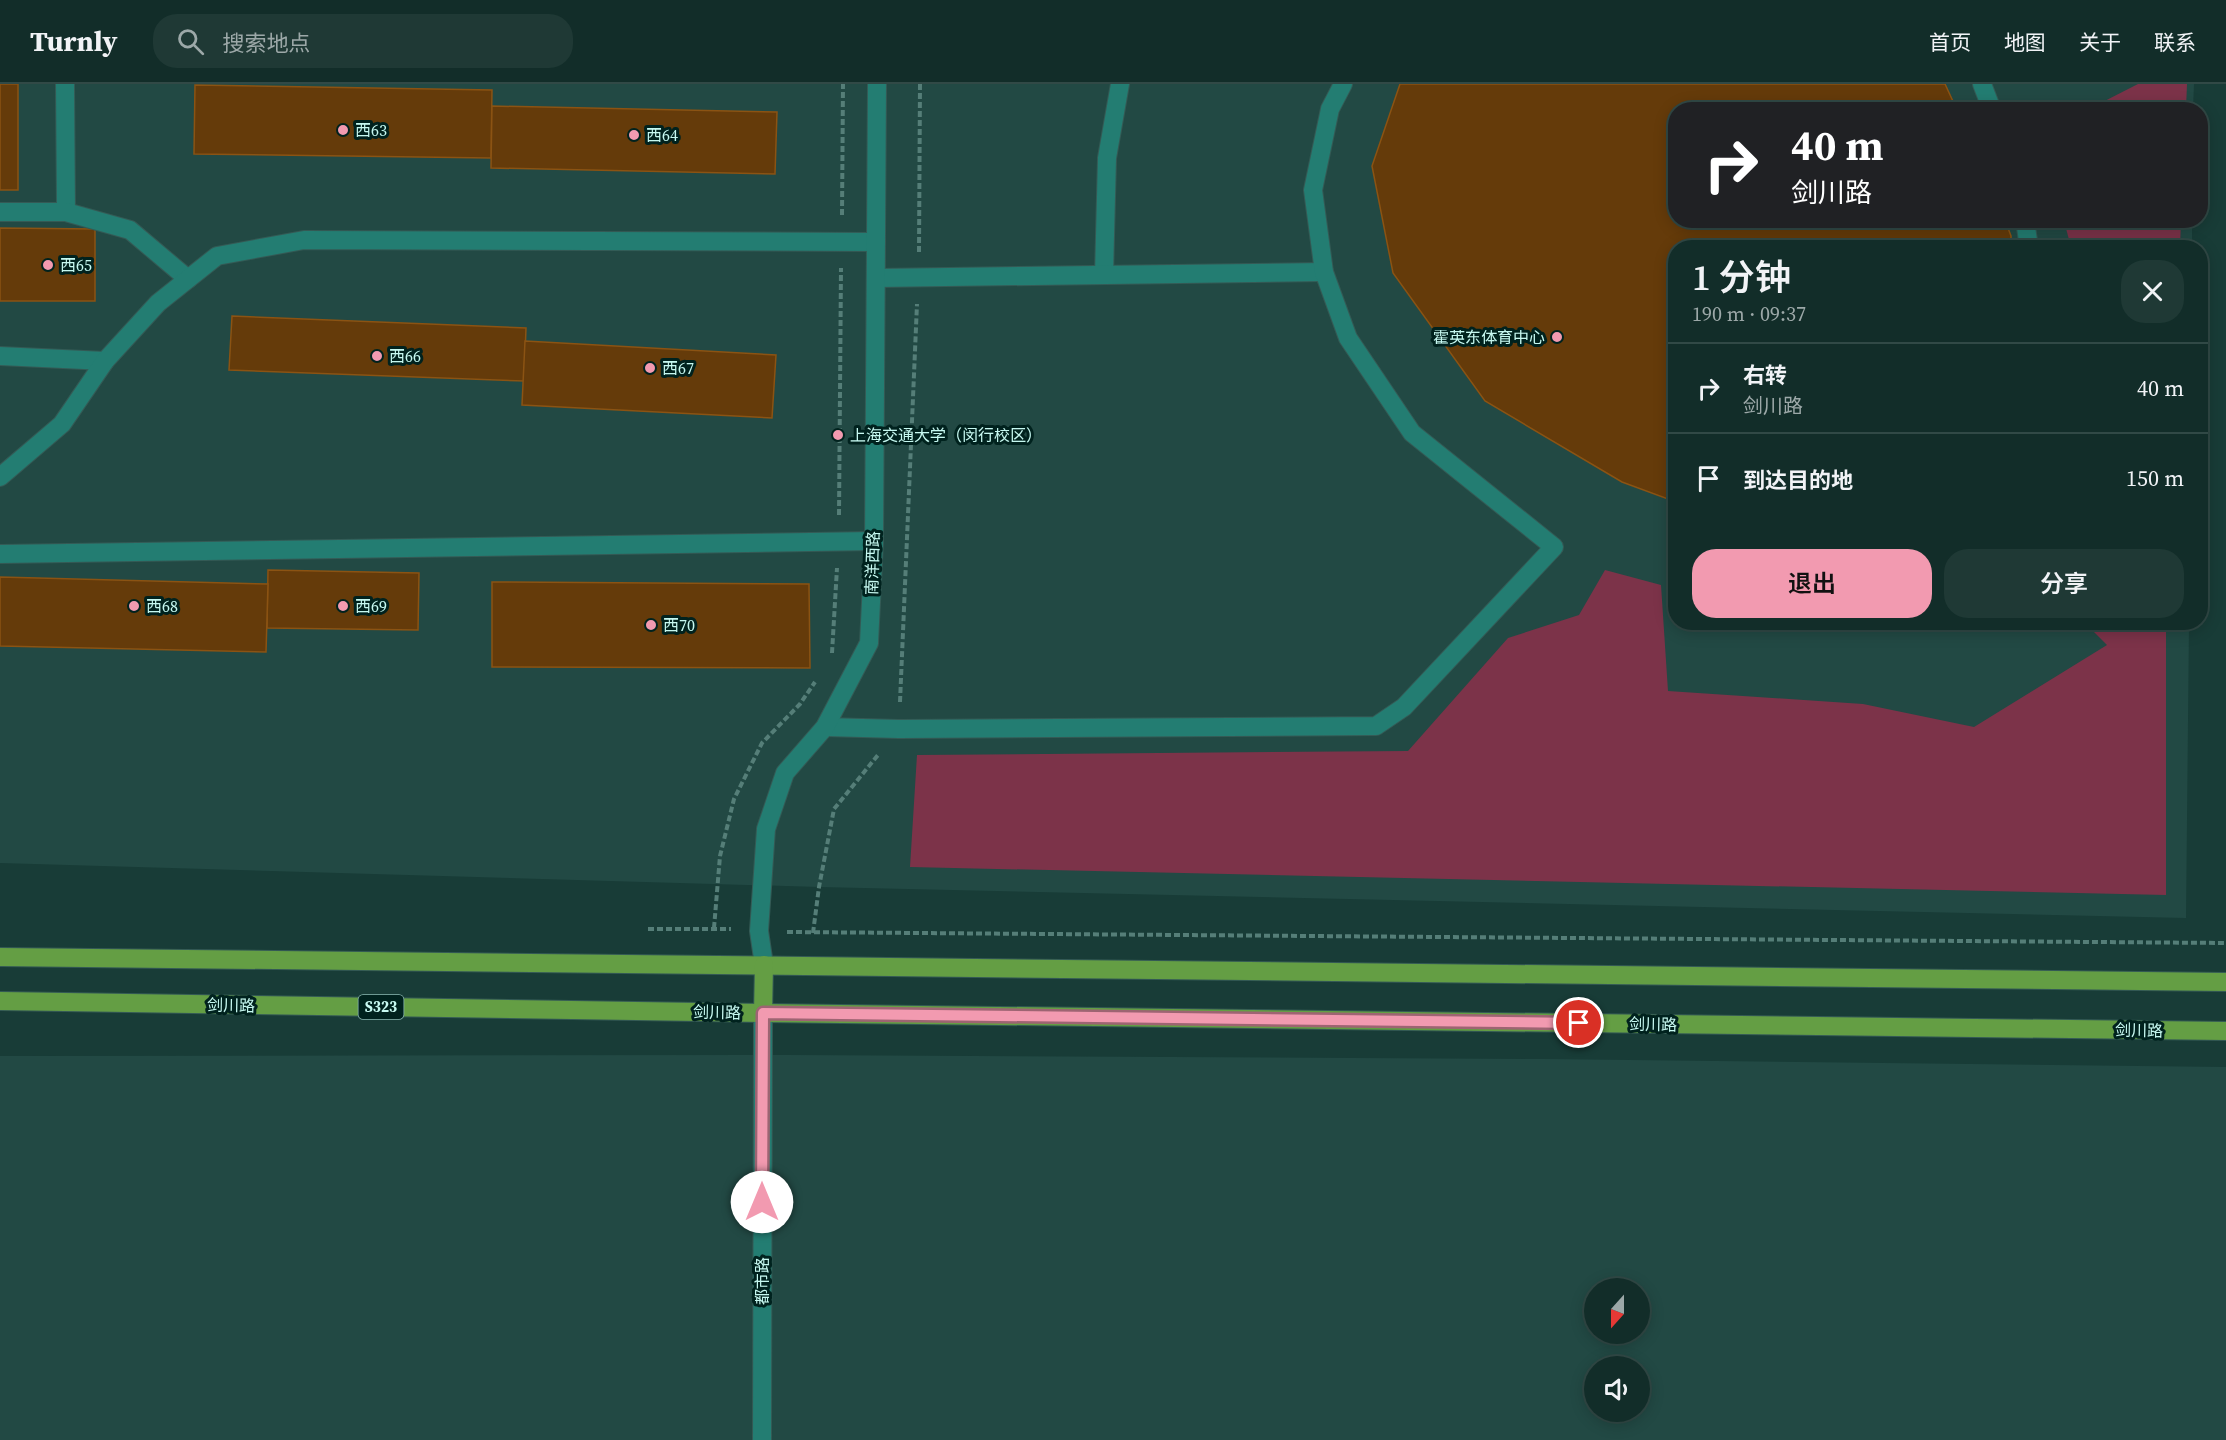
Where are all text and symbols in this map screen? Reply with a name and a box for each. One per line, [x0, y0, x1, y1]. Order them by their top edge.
search box [153, 14, 573, 68]
text: Turnly [30, 22, 117, 60]
icon: search [174, 25, 207, 58]
text: 搜索地点 [222, 28, 310, 58]
text: 首页 [1929, 28, 1971, 57]
text: 地图 [2004, 28, 2046, 57]
text: 关于 [2079, 28, 2121, 57]
text: 联系 [2154, 28, 2196, 57]
text: 40 m [1791, 116, 1884, 174]
place label: 西63 [355, 119, 387, 141]
marker: 西63 [336, 123, 350, 137]
place label: 西64 [646, 124, 678, 146]
icon: right [1692, 126, 1770, 204]
marker: 西64 [627, 128, 641, 142]
text: 剑川路 [1791, 174, 1872, 211]
text: 1 分钟 [1692, 253, 1791, 302]
place label: 西65 [60, 254, 92, 276]
marker: 西65 [41, 258, 55, 272]
button: close [2121, 260, 2184, 323]
text: 190 m · 09:37 [1692, 300, 1806, 328]
place label: 霍英东体育中心 [1433, 326, 1545, 348]
marker: 霍英东体育中心 [1550, 330, 1564, 344]
place label: 西66 [389, 345, 421, 367]
marker: 西66 [370, 349, 384, 363]
place label: 西67 [662, 357, 694, 379]
text: 右转 [1743, 360, 1787, 390]
marker: 西67 [643, 361, 657, 375]
icon: right [1692, 372, 1725, 405]
text: 40 m [2137, 373, 2184, 403]
text: 剑川路 [1743, 392, 1803, 420]
place label: 上海交通大学（闵行校区） [850, 424, 1042, 446]
marker: 上海交通大学（闵行校区） [831, 428, 845, 442]
icon: arrive [1692, 462, 1725, 495]
text: 150 m [2126, 463, 2184, 493]
text: 到达目的地 [1743, 465, 1853, 495]
street label: 南洋西路 [860, 531, 884, 595]
button: 退出 [1692, 549, 1932, 618]
button: 分享 [1944, 549, 2184, 618]
place label: 西68 [146, 595, 178, 617]
place label: 西69 [355, 595, 387, 617]
marker: 西68 [127, 599, 141, 613]
marker: 西69 [336, 599, 350, 613]
place label: 西70 [663, 614, 695, 636]
marker: 西70 [644, 618, 658, 632]
street label: 剑川路 [207, 994, 255, 1016]
road number: S323 [358, 995, 404, 1019]
pin [1553, 997, 1604, 1048]
street label: 剑川路 [693, 1001, 741, 1023]
icon: arrive [1562, 1006, 1595, 1039]
street label: 剑川路 [1629, 1013, 1677, 1035]
street label: 剑川路 [2115, 1019, 2163, 1041]
position arrow [730, 1170, 794, 1234]
street label: 都市路 [751, 1257, 773, 1305]
north arrow [1584, 1278, 1650, 1344]
map controls [1584, 1278, 1650, 1422]
button: sound [1584, 1356, 1650, 1422]

